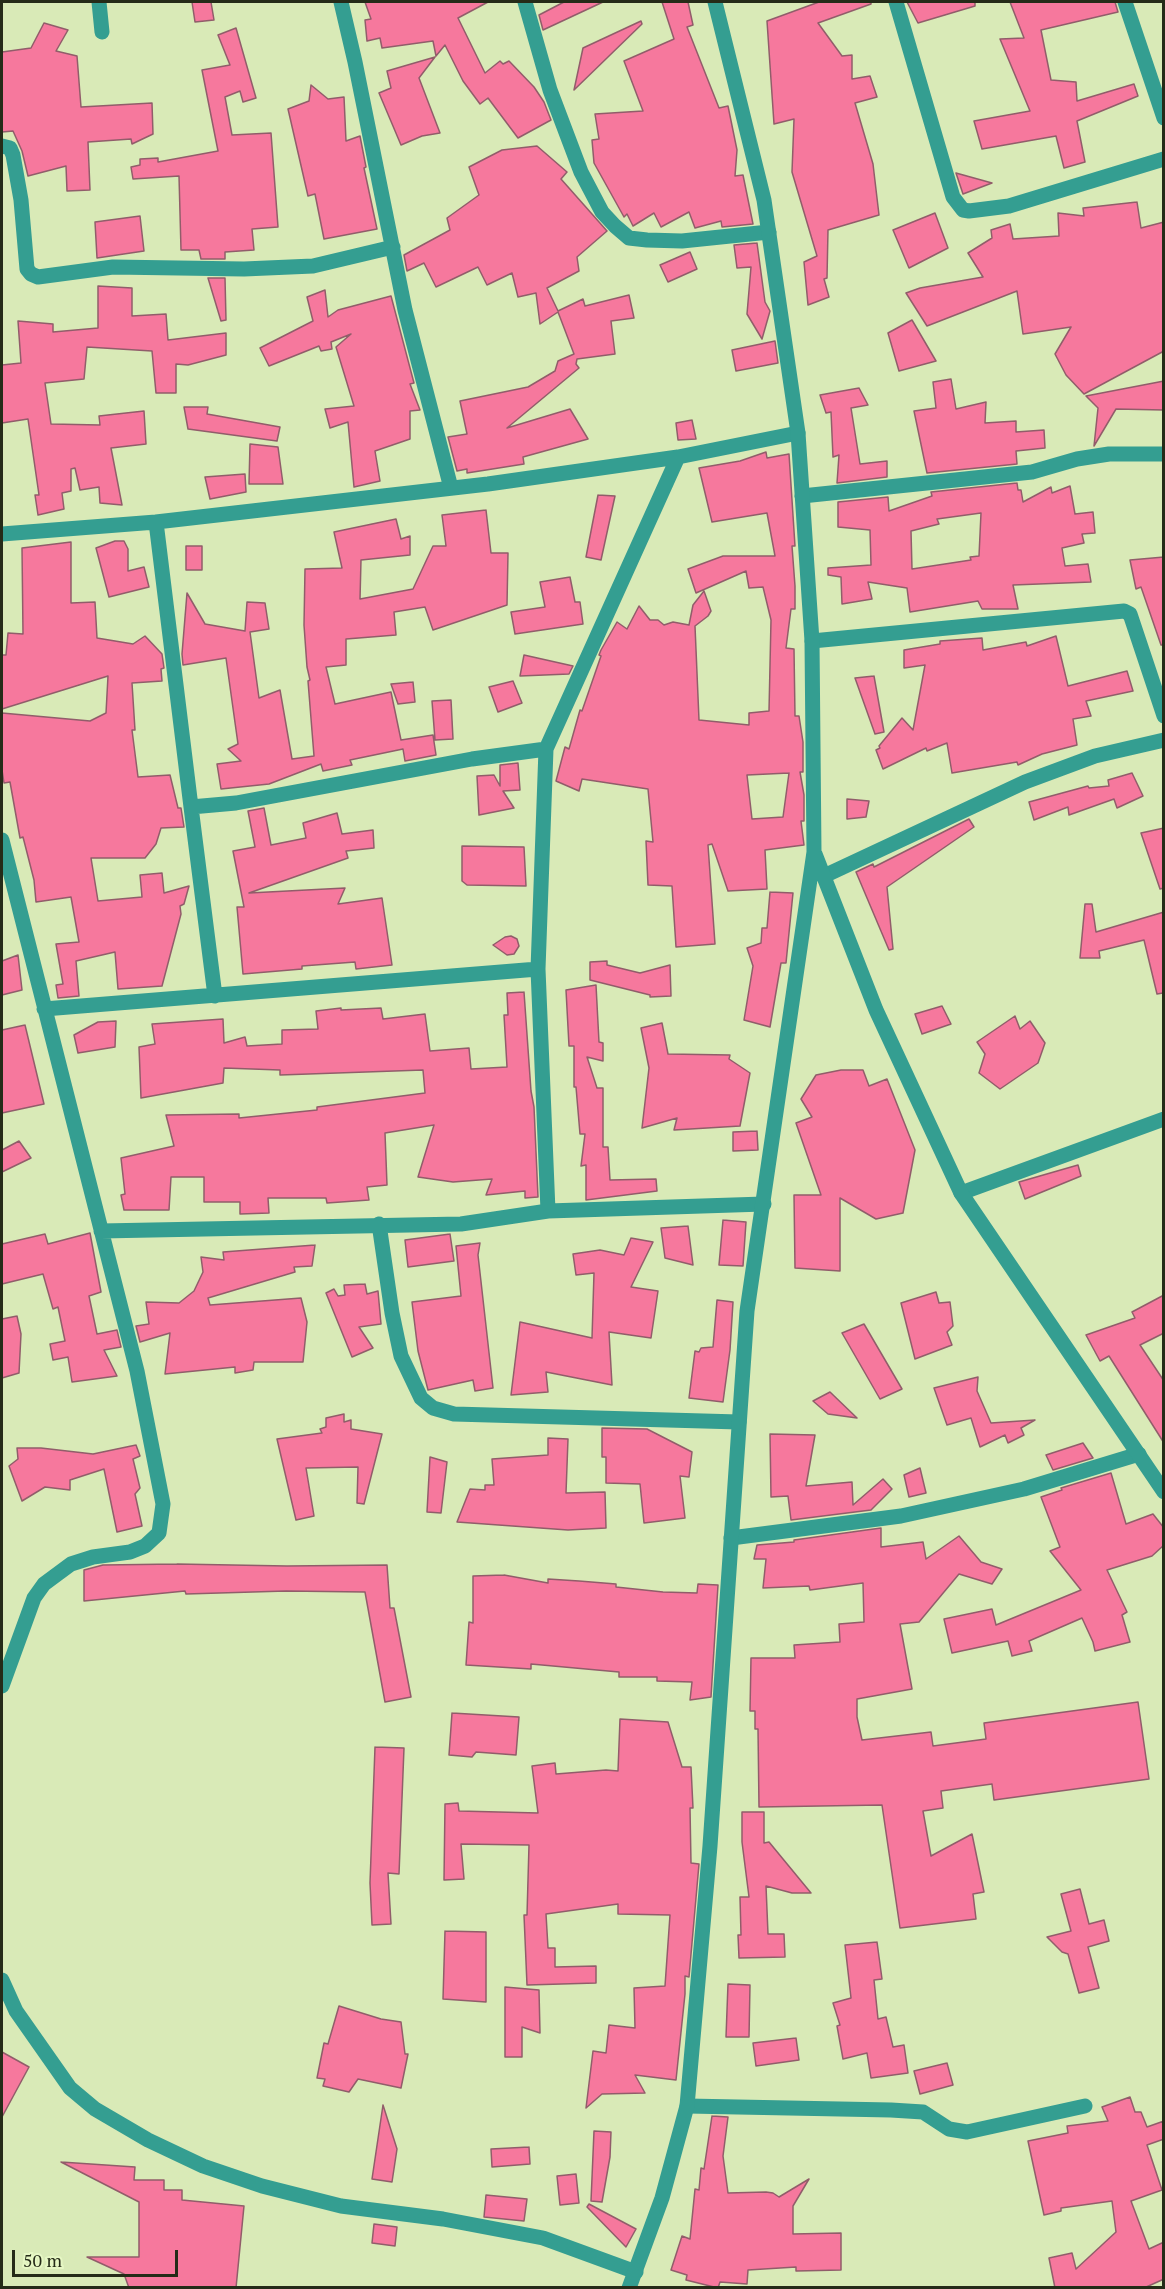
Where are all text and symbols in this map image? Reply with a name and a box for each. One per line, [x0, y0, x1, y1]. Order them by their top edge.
scale bar [15, 2238, 182, 2276]
text: 50 m [23, 2248, 62, 2272]

